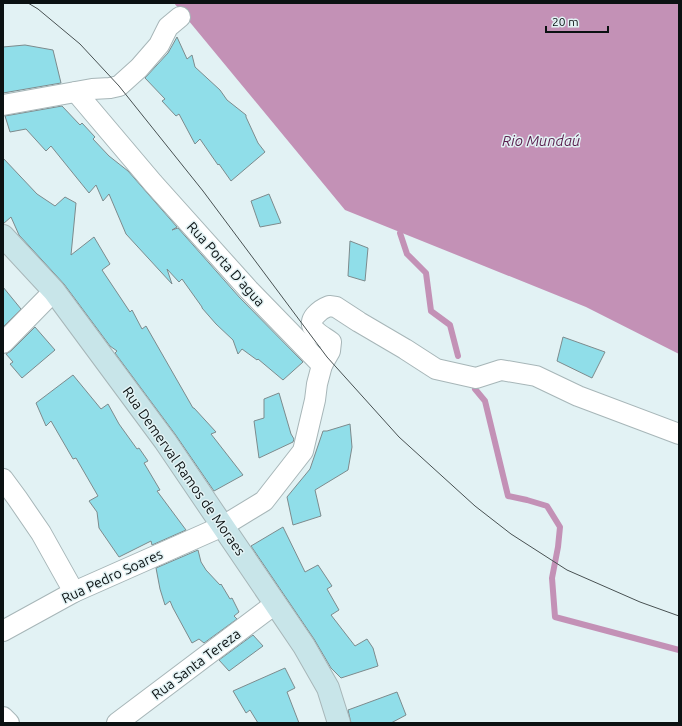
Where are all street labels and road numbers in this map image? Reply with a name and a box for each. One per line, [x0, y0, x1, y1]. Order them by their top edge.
street label: Rua Porta D'agua [184, 218, 268, 310]
street label: Rua Demerval Ramos de Moraes [119, 384, 249, 558]
street label: Rua Pedro Soares [59, 546, 165, 606]
street label: Rua Santa Tereza [148, 625, 244, 703]

